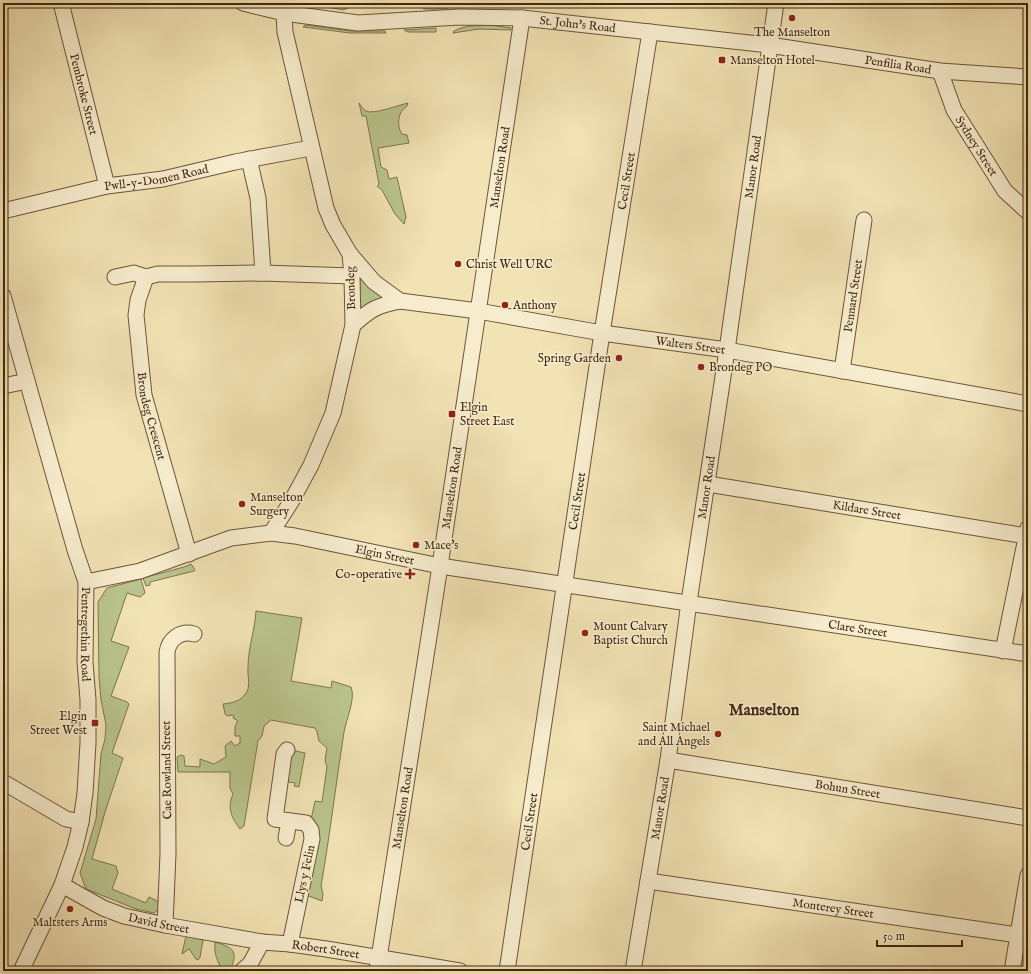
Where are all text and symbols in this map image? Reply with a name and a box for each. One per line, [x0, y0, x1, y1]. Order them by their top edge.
street label: St. John's Road [539, 12, 617, 36]
marker: The Manselton [787, 13, 797, 23]
place label: The Manselton [754, 25, 831, 40]
street label: Pembroke Street [67, 52, 101, 136]
street label: Penfilia Road [864, 52, 933, 77]
place label: Manselton Hotel [730, 53, 816, 68]
marker: Manselton Hotel [717, 55, 727, 65]
street label: Sydney Street [952, 113, 1001, 179]
street label: Manselton Road [486, 125, 513, 209]
street label: Manor Road [741, 134, 765, 199]
street label: Cecil Street [614, 151, 638, 211]
street label: Pwll-y-Domen Road [103, 161, 210, 194]
place label: Christ Well URC [466, 257, 553, 272]
street label: Pennard Street [840, 258, 866, 333]
marker: Christ Well URC [453, 259, 463, 269]
street label: Brondeg [343, 265, 359, 310]
place label: Anthony [512, 298, 557, 313]
marker: Anthony [500, 300, 510, 310]
street label: Walters Street [655, 333, 726, 357]
place label: Spring Garden [538, 351, 612, 367]
marker: Spring Garden [614, 353, 624, 363]
place label: Brondeg PO [709, 360, 772, 375]
marker: Brondeg PO [696, 362, 706, 372]
street label: Brondeg Crescent [134, 371, 170, 462]
place label: Elgin Street East [460, 400, 514, 429]
marker: Elgin Street East [447, 409, 457, 419]
street label: Manselton Road [438, 445, 465, 530]
street label: Manor Road [694, 454, 718, 520]
street label: Cecil Street [565, 471, 589, 531]
place label: Manselton Surgery [250, 490, 303, 519]
street label: Kildare Street [832, 497, 902, 523]
marker: Manselton Surgery [237, 499, 247, 509]
place label: Mace's [424, 538, 459, 553]
marker: Mace's [411, 540, 421, 550]
street label: Elgin Street [354, 541, 416, 568]
place label: Co-operative [335, 567, 402, 583]
marker: Co-operative [405, 569, 415, 579]
street label: Pentregethin Road [77, 587, 94, 683]
street label: Clare Street [827, 617, 888, 640]
place label: Mount Calvary Baptist Church [593, 619, 669, 649]
marker: Mount Calvary Baptist Church [580, 628, 590, 638]
district label: Manselton [729, 701, 800, 721]
place label: Elgin Street West [30, 709, 88, 738]
marker: Elgin Street West [90, 718, 100, 728]
street label: Cae Rowland Street [159, 720, 175, 820]
place label: Saint Michael and All Angels [638, 720, 711, 749]
marker: Saint Michael and All Angels [713, 729, 723, 739]
street label: Manselton Road [389, 765, 416, 850]
street label: Manor Road [647, 775, 673, 841]
street label: Bohun Street [814, 776, 881, 802]
street label: Cecil Street [518, 792, 541, 852]
street label: Llys y Felin [292, 843, 319, 904]
street label: Monterey Street [791, 895, 875, 921]
marker: Maltsters Arms [65, 904, 75, 914]
street label: David Street [127, 910, 190, 937]
place label: Maltsters Arms [33, 915, 107, 930]
scale bar [877, 922, 962, 948]
text: 50 m [883, 929, 905, 944]
street label: Robert Street [291, 937, 361, 962]

